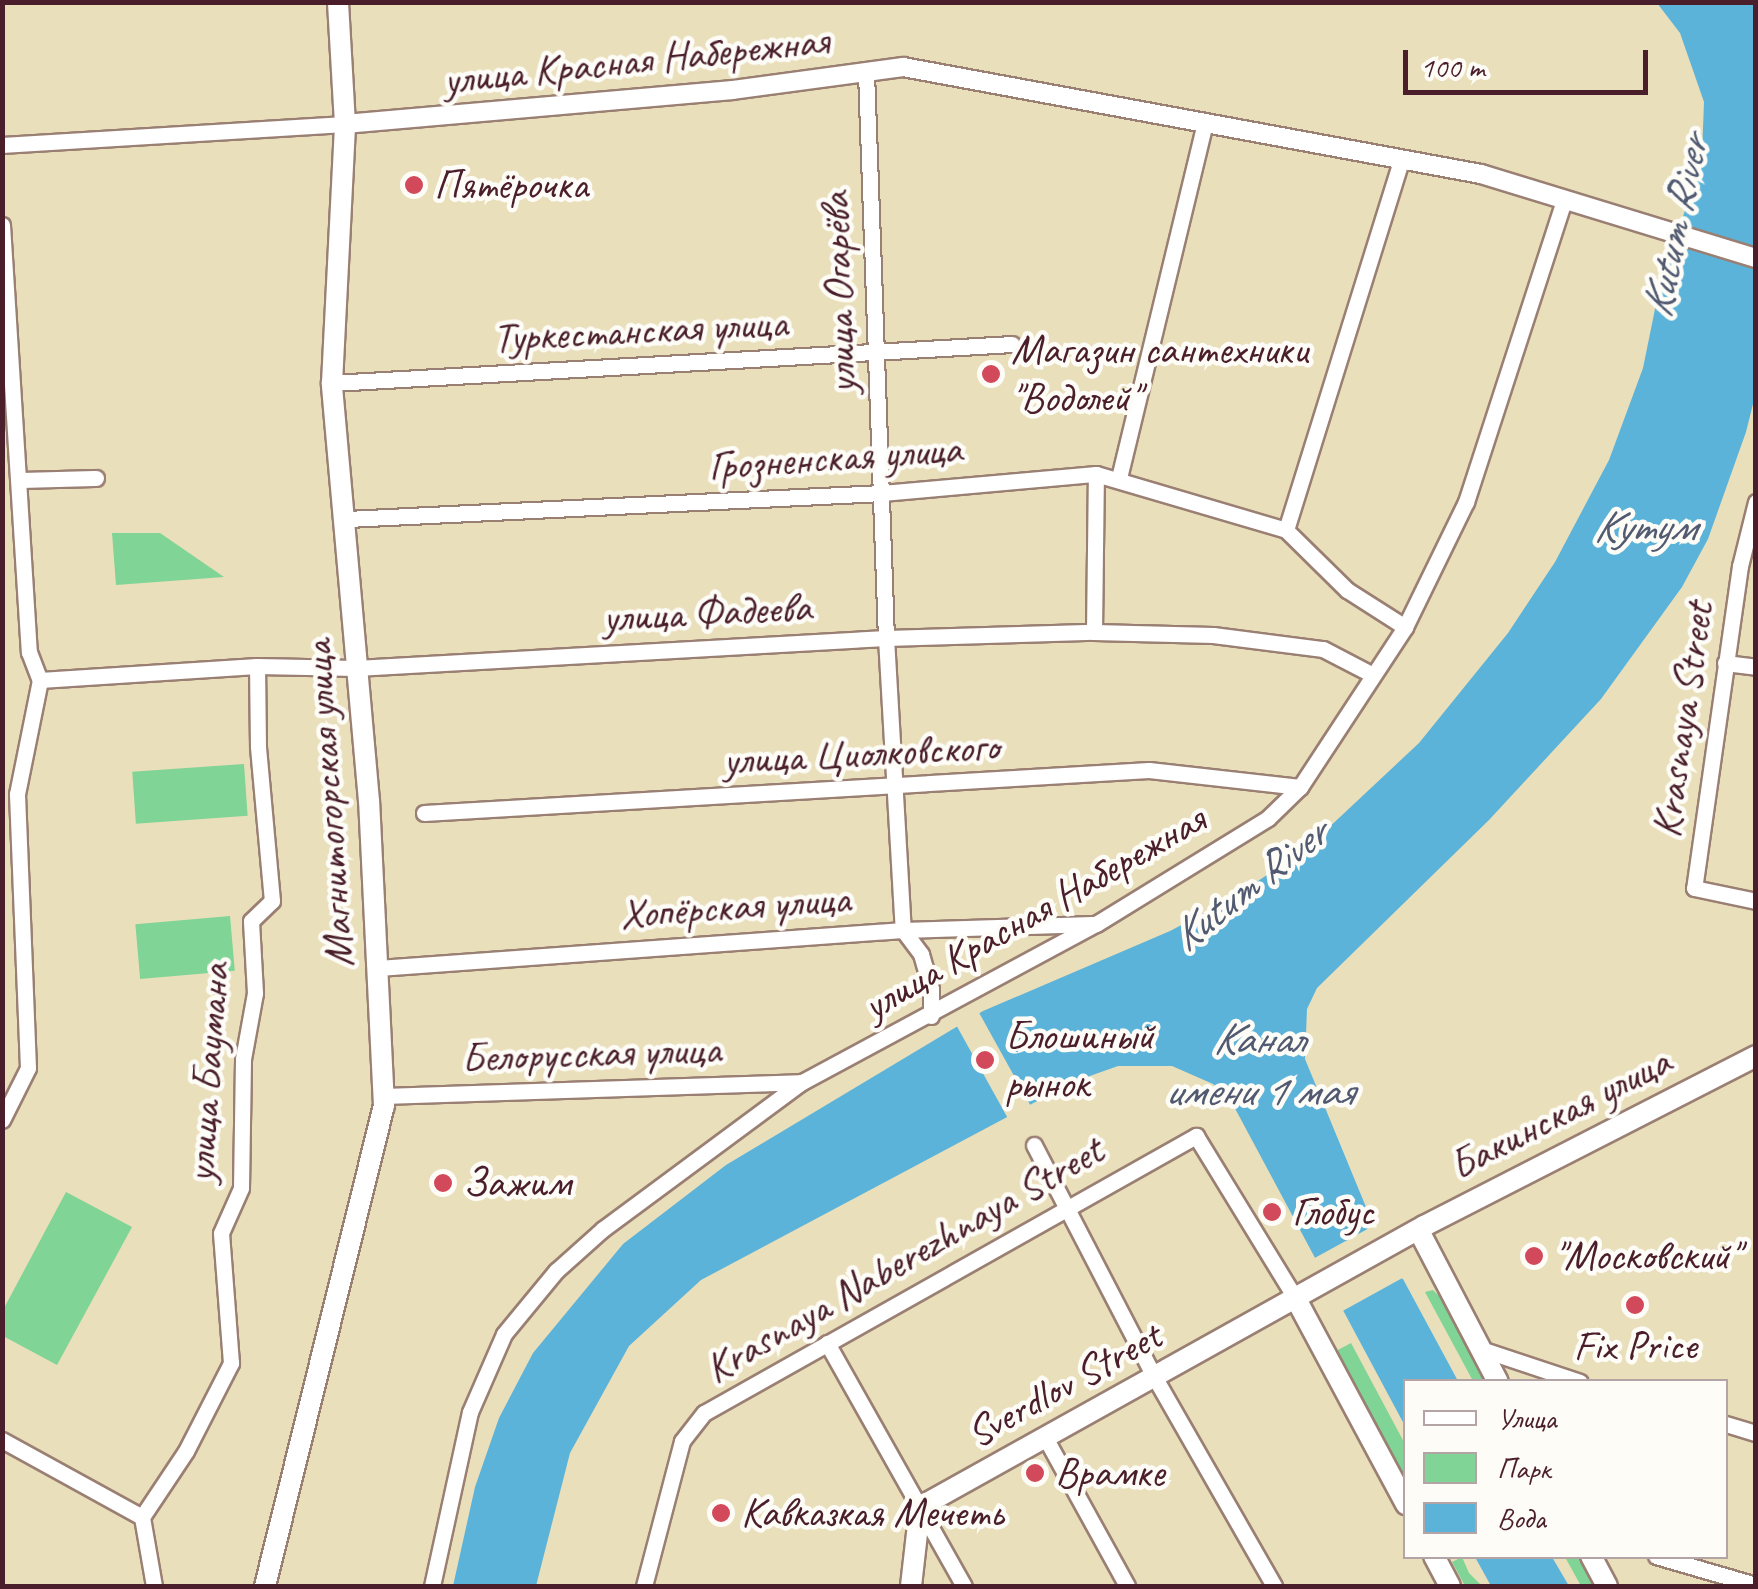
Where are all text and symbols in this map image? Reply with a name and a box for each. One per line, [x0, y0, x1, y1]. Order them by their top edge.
street label: улица Красная Набережная [442, 16, 830, 106]
scale bar [1408, 30, 1653, 92]
text: 100 m [1420, 48, 1485, 86]
water label: Kutum River [1629, 131, 1721, 323]
place label: Пятёрочка [434, 160, 588, 210]
marker: Пятёрочка [403, 174, 425, 196]
street label: улица Огарёва [810, 191, 868, 395]
street label: Туркестанская улица [489, 298, 791, 364]
place label: Магазин сантехники "Водолей" [1011, 325, 1308, 424]
marker: Магазин сантехники "Водолей" [980, 363, 1002, 385]
street label: Грозненская улица [706, 424, 964, 492]
water label: Кутум [1594, 500, 1694, 554]
street label: улица Фадеева [601, 582, 813, 644]
street label: Krasnaya Street [1642, 599, 1724, 841]
street label: Магнитогорская улица [292, 638, 366, 970]
street label: улица Циолковского [722, 722, 1000, 786]
street label: улица Красная Набережная [854, 795, 1214, 1031]
water label: Kutum River [1159, 807, 1339, 963]
street label: Хопёрская улица [617, 874, 853, 940]
street label: улица Баумана [175, 962, 241, 1184]
place label: Блошиный рынок [1005, 1011, 1154, 1110]
water label: Канал имени 1 мая [1164, 1012, 1352, 1118]
street label: Белорусская улица [459, 1024, 723, 1084]
street label: Бакинская улица [1439, 1036, 1681, 1192]
marker: Блошиный рынок [974, 1049, 996, 1071]
street label: Krasnaya Naberezhnaya Street [695, 1125, 1113, 1395]
place label: Зажим [463, 1158, 571, 1208]
marker: Зажим [432, 1172, 454, 1194]
place label: Глобус [1292, 1187, 1374, 1237]
marker: Глобус [1261, 1201, 1283, 1223]
place label: "Московский" [1554, 1231, 1740, 1281]
marker: "Московский" [1523, 1245, 1545, 1267]
marker: Fix Price [1624, 1294, 1646, 1316]
street label: Sverdlov Street [958, 1311, 1170, 1459]
place label: Fix Price [1574, 1321, 1696, 1371]
legend [1403, 1379, 1728, 1559]
text: Улица [1497, 1399, 1556, 1437]
place label: Врамке [1055, 1448, 1164, 1498]
text: Парк [1497, 1449, 1551, 1487]
marker: Врамке [1024, 1462, 1046, 1484]
place label: Кавказкая Мечеть [741, 1488, 1003, 1538]
text: Вода [1497, 1499, 1546, 1537]
marker: Кавказкая Мечеть [710, 1502, 732, 1524]

